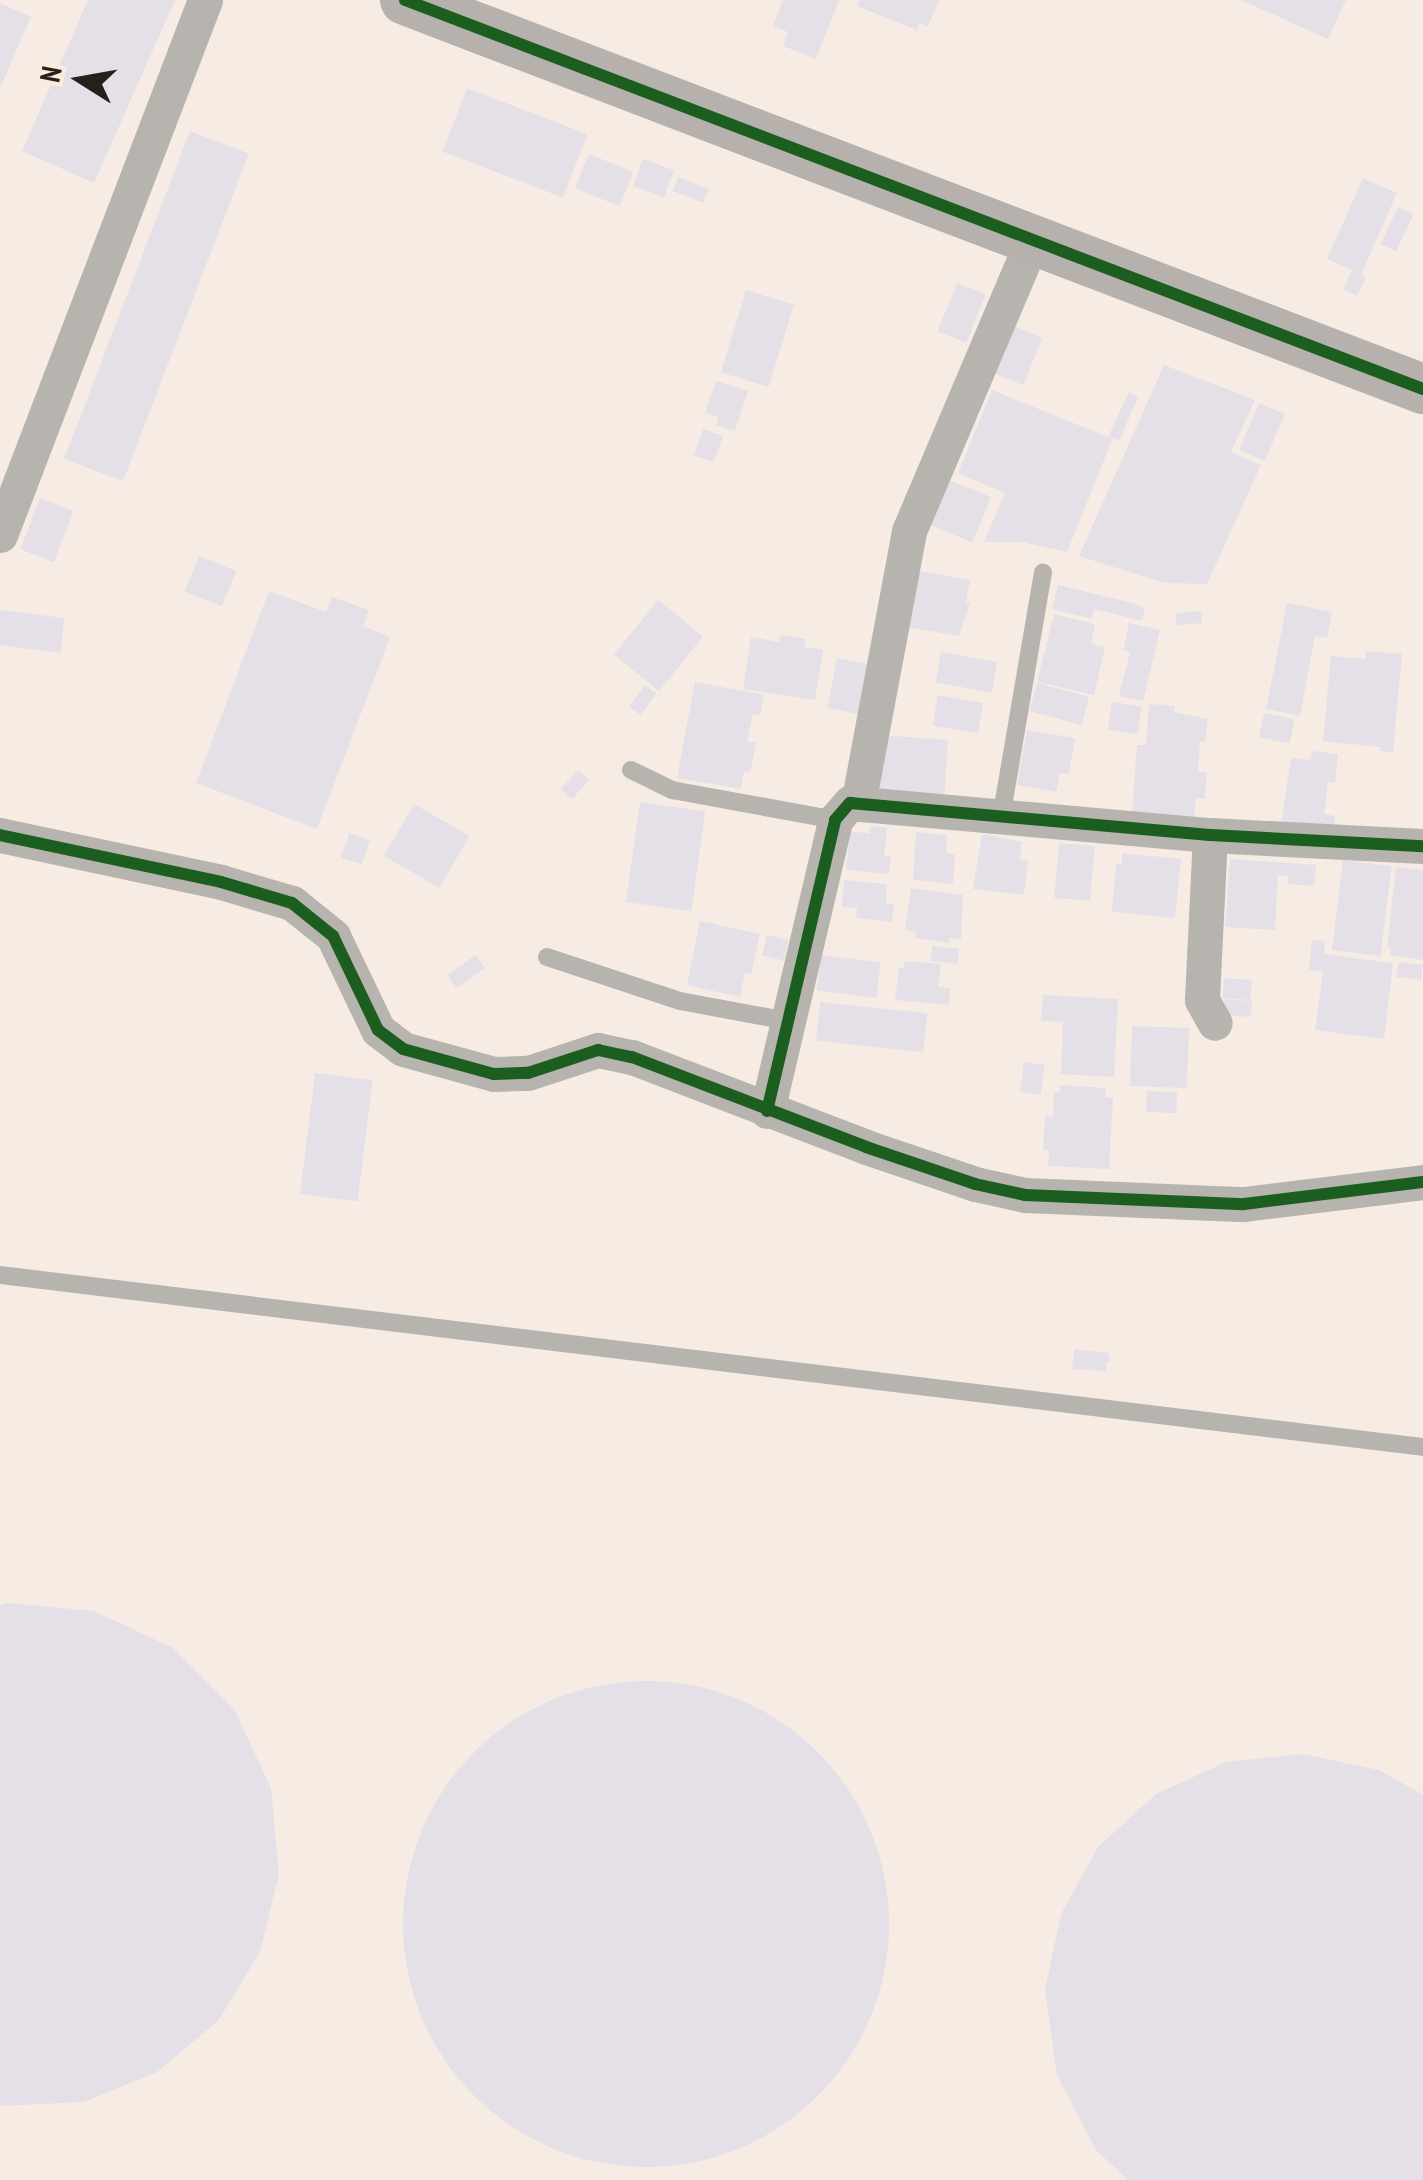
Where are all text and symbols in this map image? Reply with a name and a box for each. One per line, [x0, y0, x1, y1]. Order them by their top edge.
north arrow [30, 30, 130, 130]
text: N [30, 63, 70, 85]

